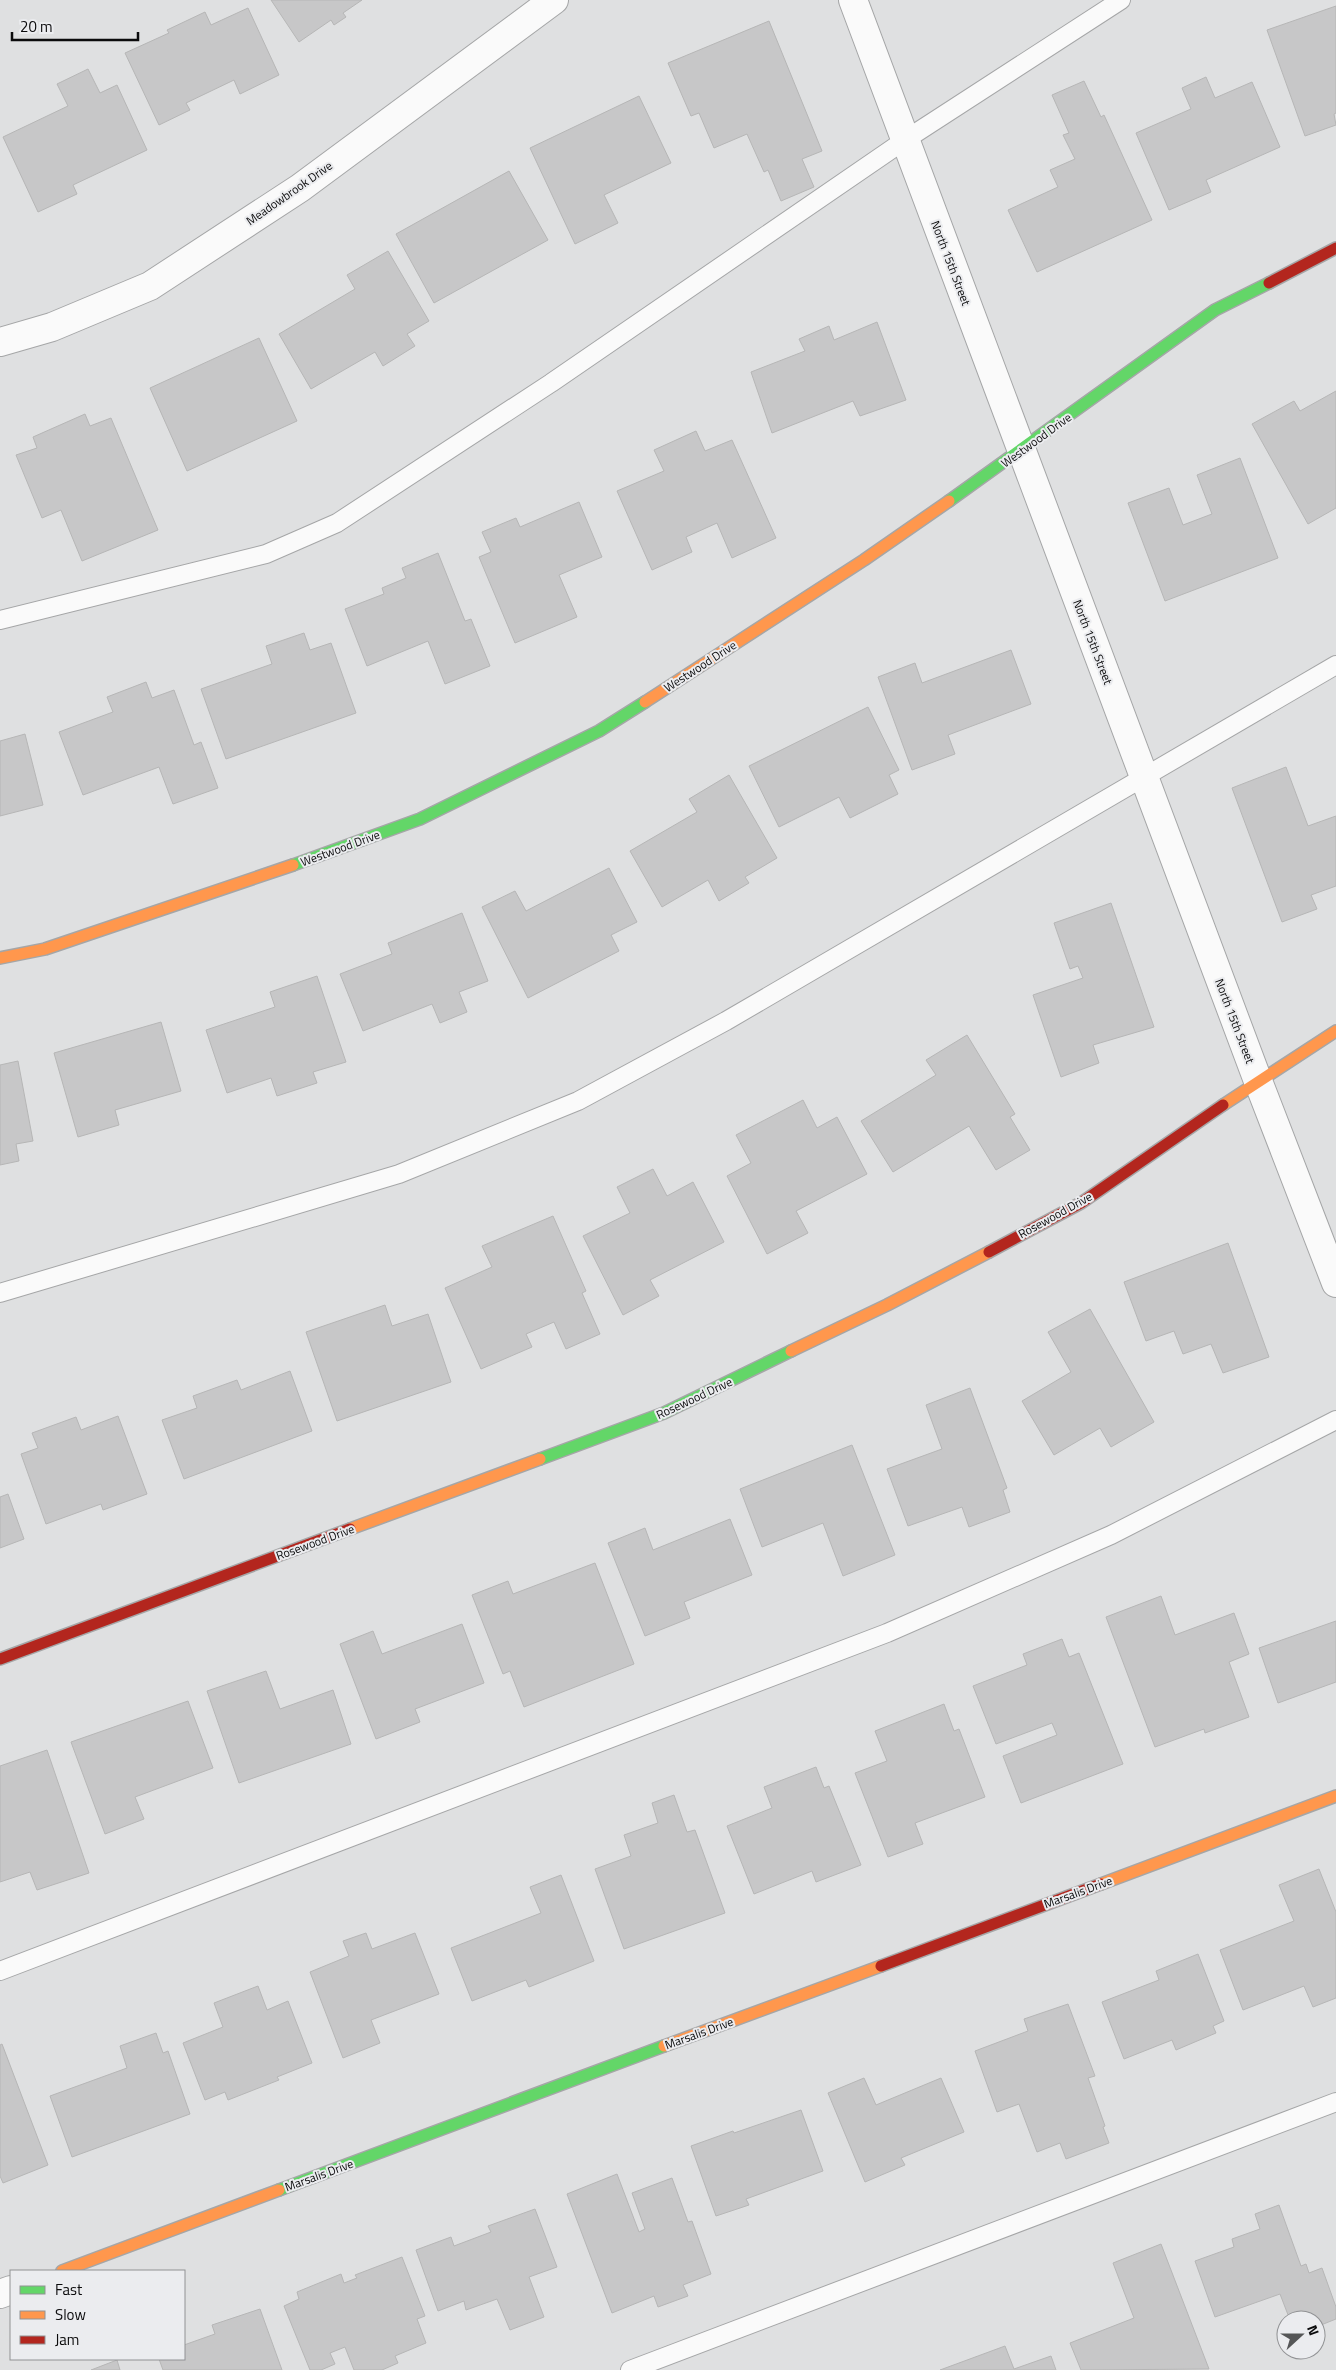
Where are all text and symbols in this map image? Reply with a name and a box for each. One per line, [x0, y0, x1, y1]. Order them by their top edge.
scale bar [12, 10, 139, 42]
text: 20 m [20, 15, 53, 38]
street label: Meadowbrook Drive [242, 156, 336, 230]
street label: North 15th Street [926, 218, 976, 309]
street label: Westwood Drive [997, 408, 1075, 472]
street label: North 15th Street [1068, 597, 1118, 688]
street label: Westwood Drive [660, 635, 740, 697]
street label: Westwood Drive [298, 825, 382, 871]
street label: North 15th Street [1210, 976, 1260, 1067]
street label: Rosewood Drive [1014, 1187, 1096, 1243]
street label: Rosewood Drive [653, 1372, 735, 1424]
street label: Rosewood Drive [273, 1519, 357, 1565]
street label: Marsalis Drive [1041, 1871, 1115, 1913]
street label: Marsalis Drive [662, 2012, 736, 2054]
street label: Marsalis Drive [282, 2154, 356, 2196]
legend [10, 2270, 185, 2360]
text: Fast [55, 2278, 83, 2301]
text: Slow [55, 2303, 86, 2326]
north arrow [1276, 2310, 1326, 2360]
text: N [1302, 2322, 1325, 2338]
text: Jam [55, 2328, 79, 2351]

